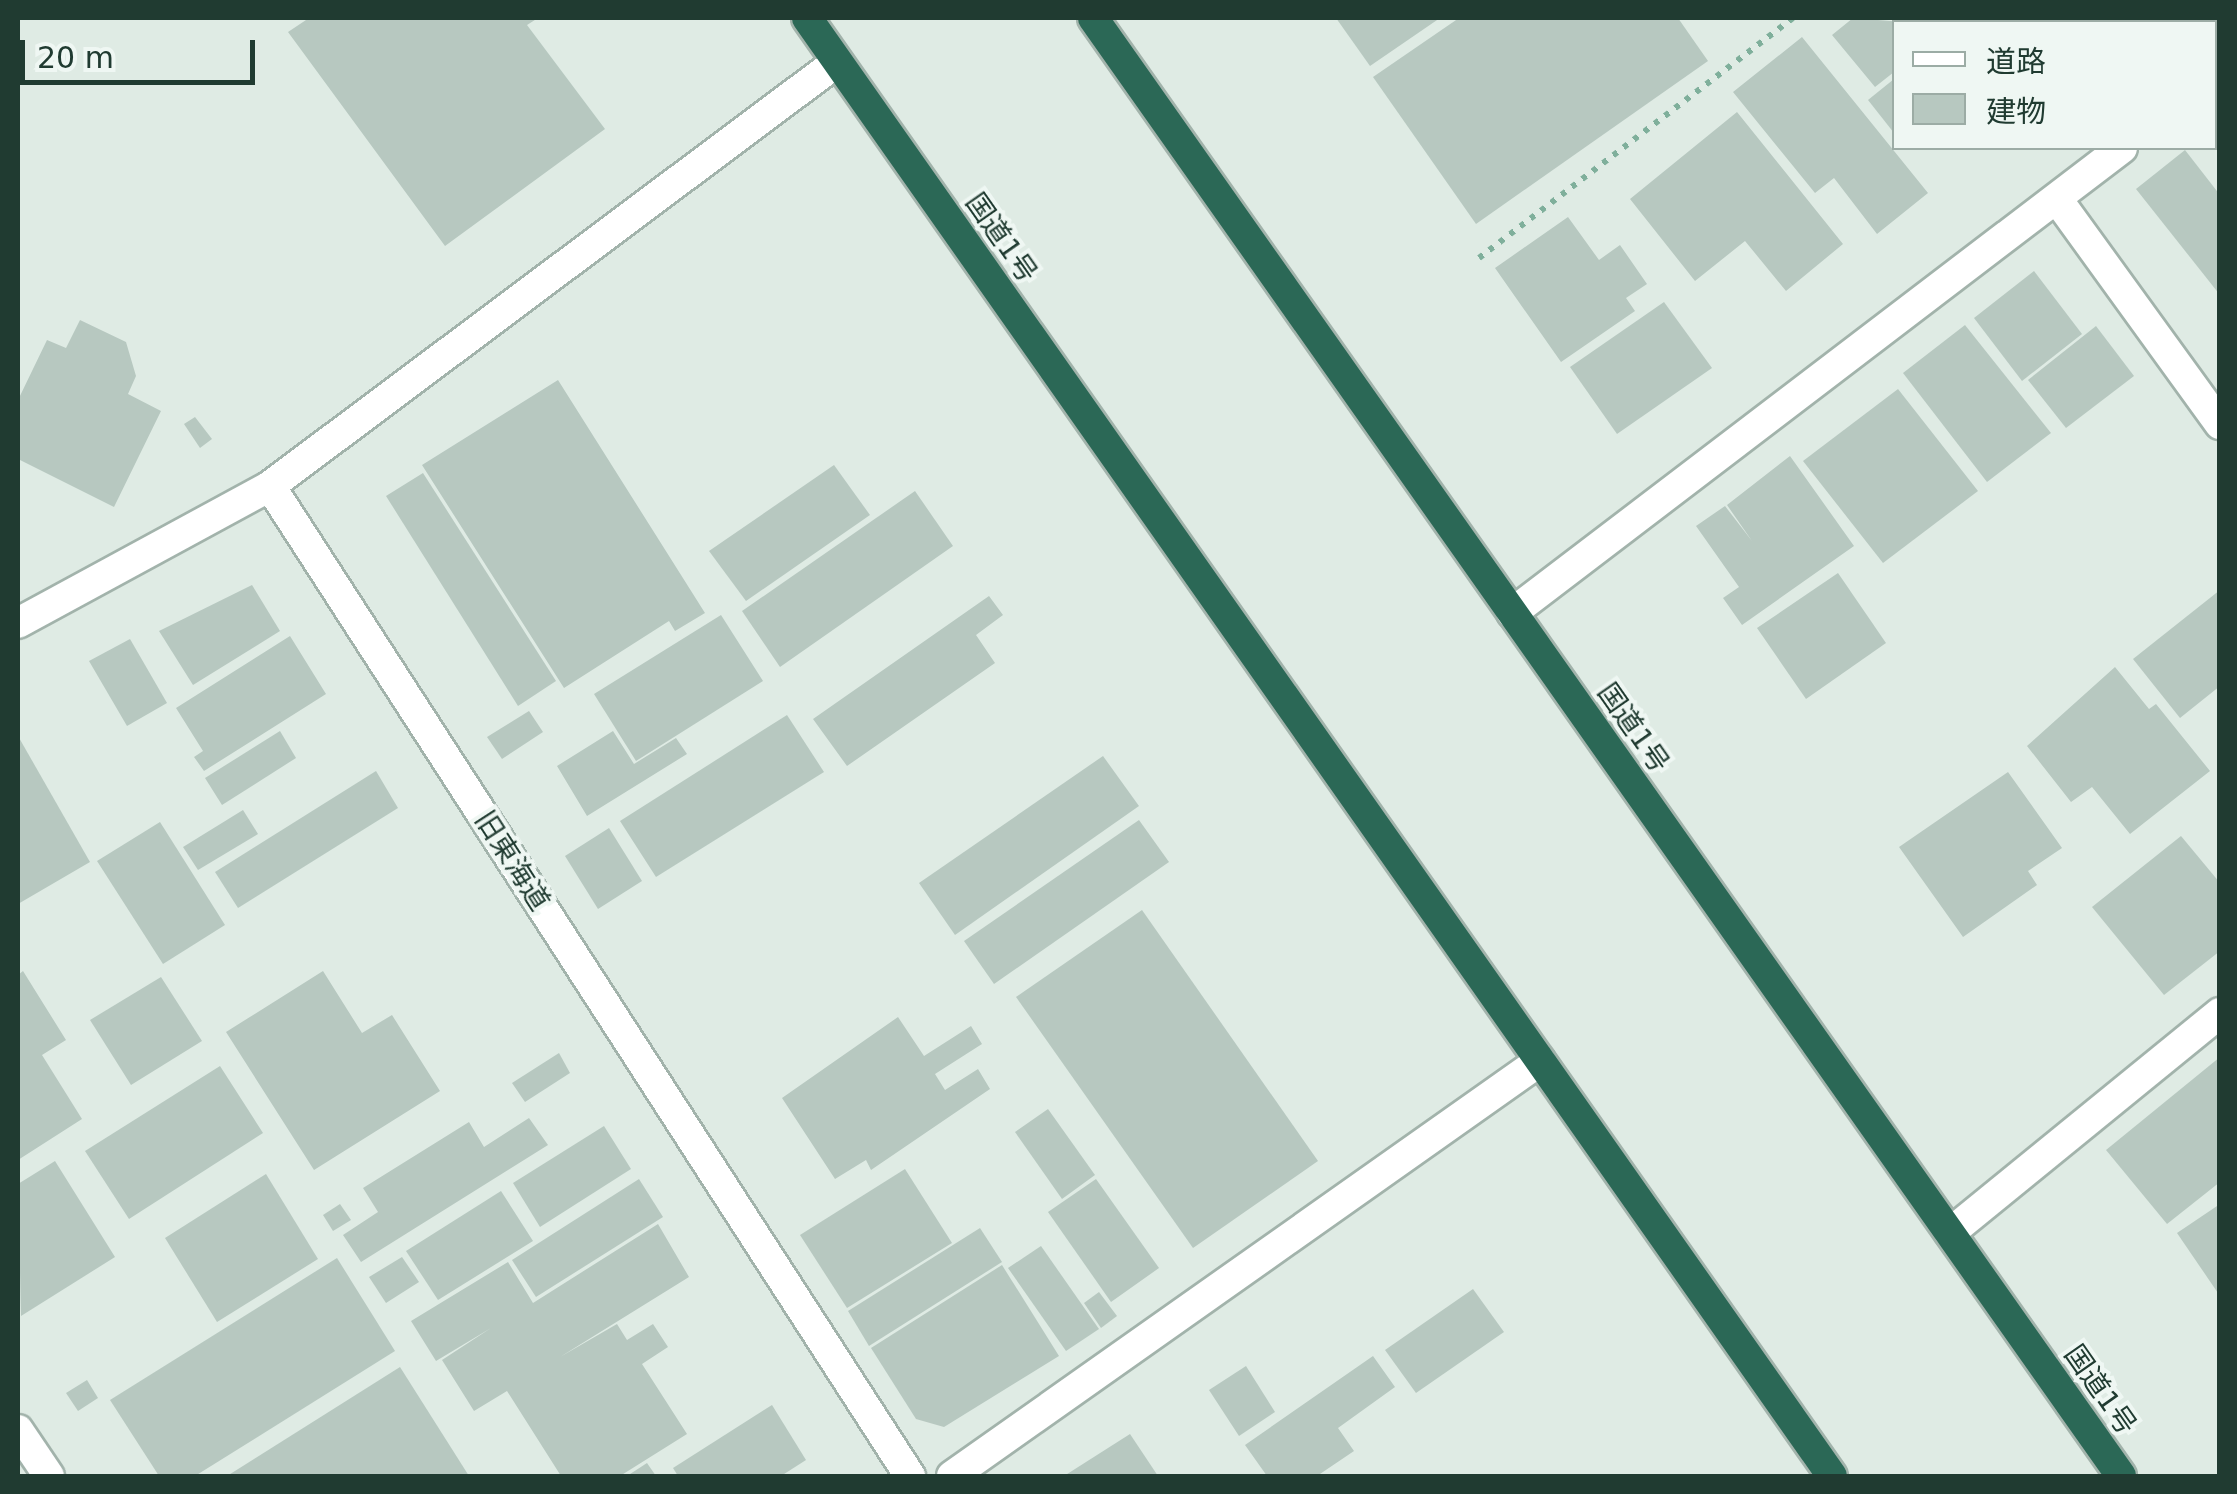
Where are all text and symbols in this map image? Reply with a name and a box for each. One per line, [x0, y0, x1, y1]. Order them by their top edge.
scale bar [25, 20, 260, 82]
legend [1892, 20, 2217, 150]
text: 20 m [37, 40, 114, 75]
text: 道路 [1986, 44, 2046, 79]
text: 建物 [1986, 94, 2046, 129]
street label: 国道1号 [958, 187, 1044, 289]
street label: 国道1号 [1590, 677, 1676, 779]
street label: 旧東海道 [467, 805, 557, 917]
street label: 国道1号 [2057, 1339, 2143, 1441]

